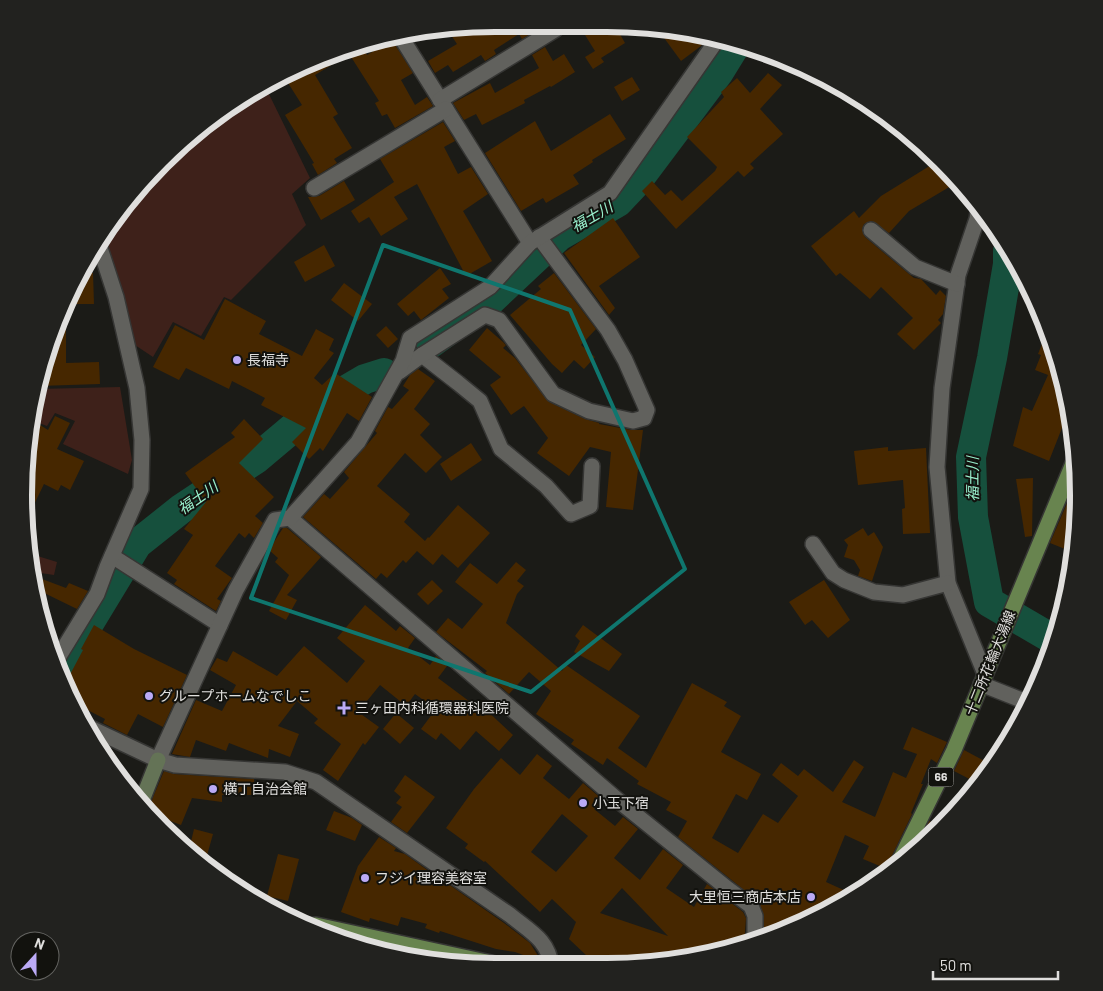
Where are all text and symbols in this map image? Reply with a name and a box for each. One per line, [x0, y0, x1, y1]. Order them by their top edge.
water label: 福士川 [568, 196, 617, 235]
place label: 長福寺 [247, 351, 289, 368]
marker: 長福寺 [231, 354, 243, 366]
water label: 福士川 [963, 455, 981, 502]
water label: 福士川 [174, 476, 223, 517]
street label: 十二所花輪大湯線 [961, 608, 1018, 718]
place label: グループホームなでしこ [159, 687, 312, 704]
marker: グループホームなでしこ [143, 690, 155, 702]
place label: 三ヶ田内科循環器科医院 [355, 699, 509, 716]
marker: 三ヶ田内科循環器科医院 [337, 701, 351, 715]
road number: 66 [928, 768, 954, 786]
place label: 横丁自治会館 [223, 780, 307, 797]
marker: 横丁自治会館 [207, 783, 219, 795]
place label: 小玉下宿 [593, 794, 649, 811]
marker: 小玉下宿 [577, 797, 589, 809]
place label: フジイ理容美容室 [375, 869, 487, 886]
marker: フジイ理容美容室 [359, 872, 371, 884]
place label: 大里恒三商店本店 [689, 888, 801, 905]
marker: 大里恒三商店本店 [805, 891, 817, 903]
north arrow [10, 931, 60, 981]
text: N [32, 934, 47, 953]
scale bar [933, 948, 1058, 980]
text: 50 m [940, 956, 972, 974]

